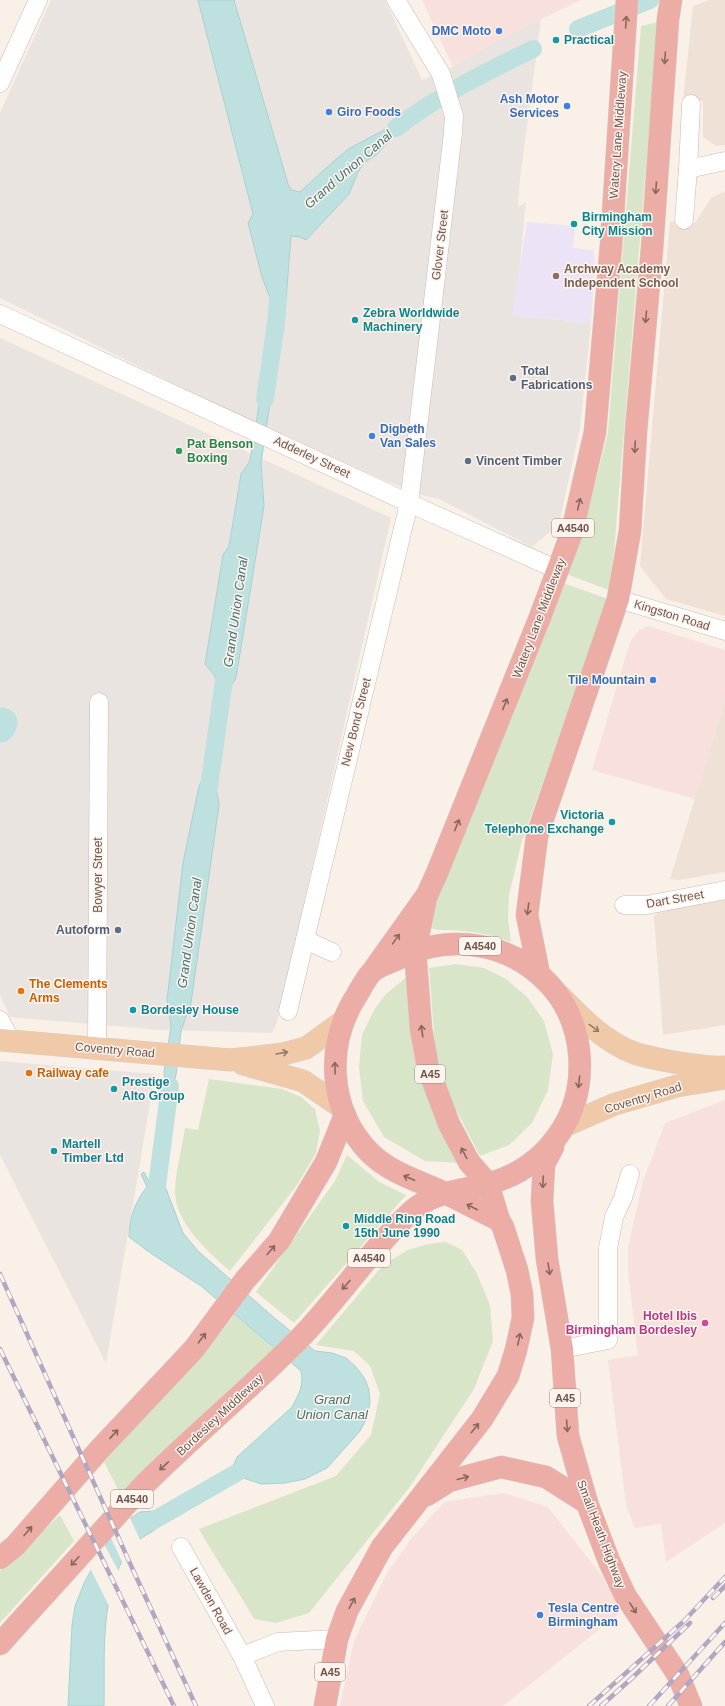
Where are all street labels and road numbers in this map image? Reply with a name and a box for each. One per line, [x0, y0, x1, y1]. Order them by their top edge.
street label: Watery Lane Middleway [607, 71, 629, 199]
street label: Glover Street [429, 208, 451, 281]
street label: Adderley Street [272, 433, 353, 481]
road number: A4540 [552, 519, 594, 537]
street label: Watery Lane Middleway [510, 556, 568, 680]
street label: Kingston Road [632, 597, 712, 633]
street label: New Bond Street [338, 676, 374, 768]
street label: Bowyer Street [91, 837, 105, 913]
street label: Dart Street [645, 887, 705, 911]
road number: A4540 [459, 937, 501, 955]
street label: Coventry Road [75, 1040, 155, 1060]
road number: A45 [415, 1065, 445, 1083]
street label: Coventry Road [603, 1080, 683, 1116]
road number: A4540 [348, 1249, 390, 1267]
street label: Bordesley Middleway [174, 1371, 266, 1459]
road number: A45 [550, 1389, 580, 1407]
street label: Small Heath Highway [574, 1478, 628, 1590]
road number: A4540 [111, 1490, 153, 1508]
street label: Lawden Road [187, 1565, 235, 1637]
road number: A45 [315, 1663, 345, 1681]

